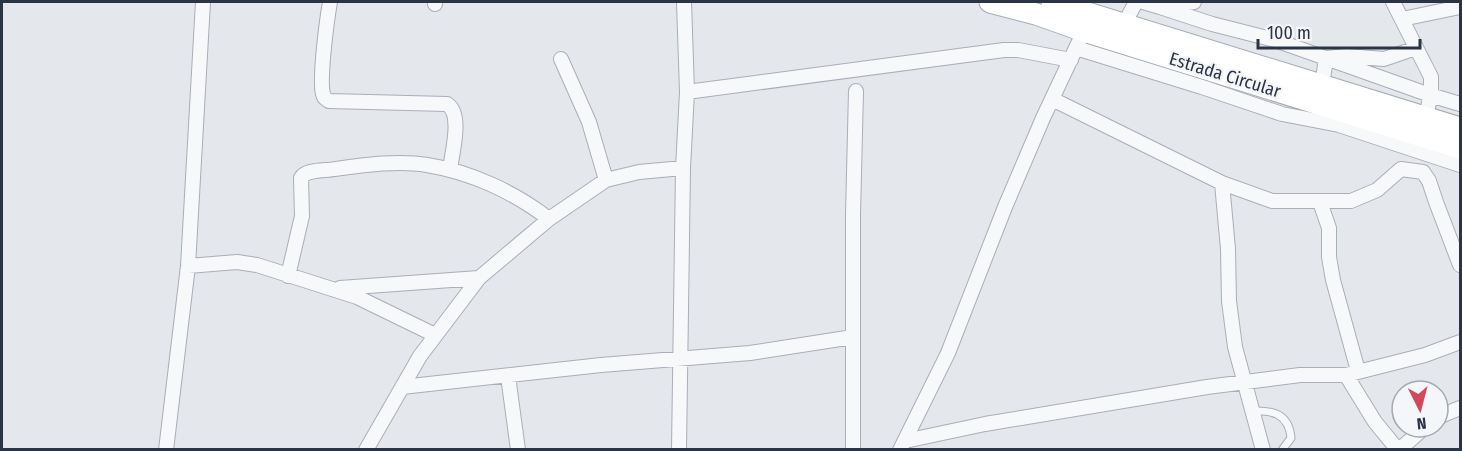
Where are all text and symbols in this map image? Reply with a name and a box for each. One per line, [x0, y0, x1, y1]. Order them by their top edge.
scale bar [1258, 12, 1420, 50]
text: 100 m [1267, 22, 1311, 44]
street label: Estrada Circular [1167, 48, 1284, 103]
north arrow [1390, 379, 1450, 439]
text: N [1416, 413, 1427, 433]

